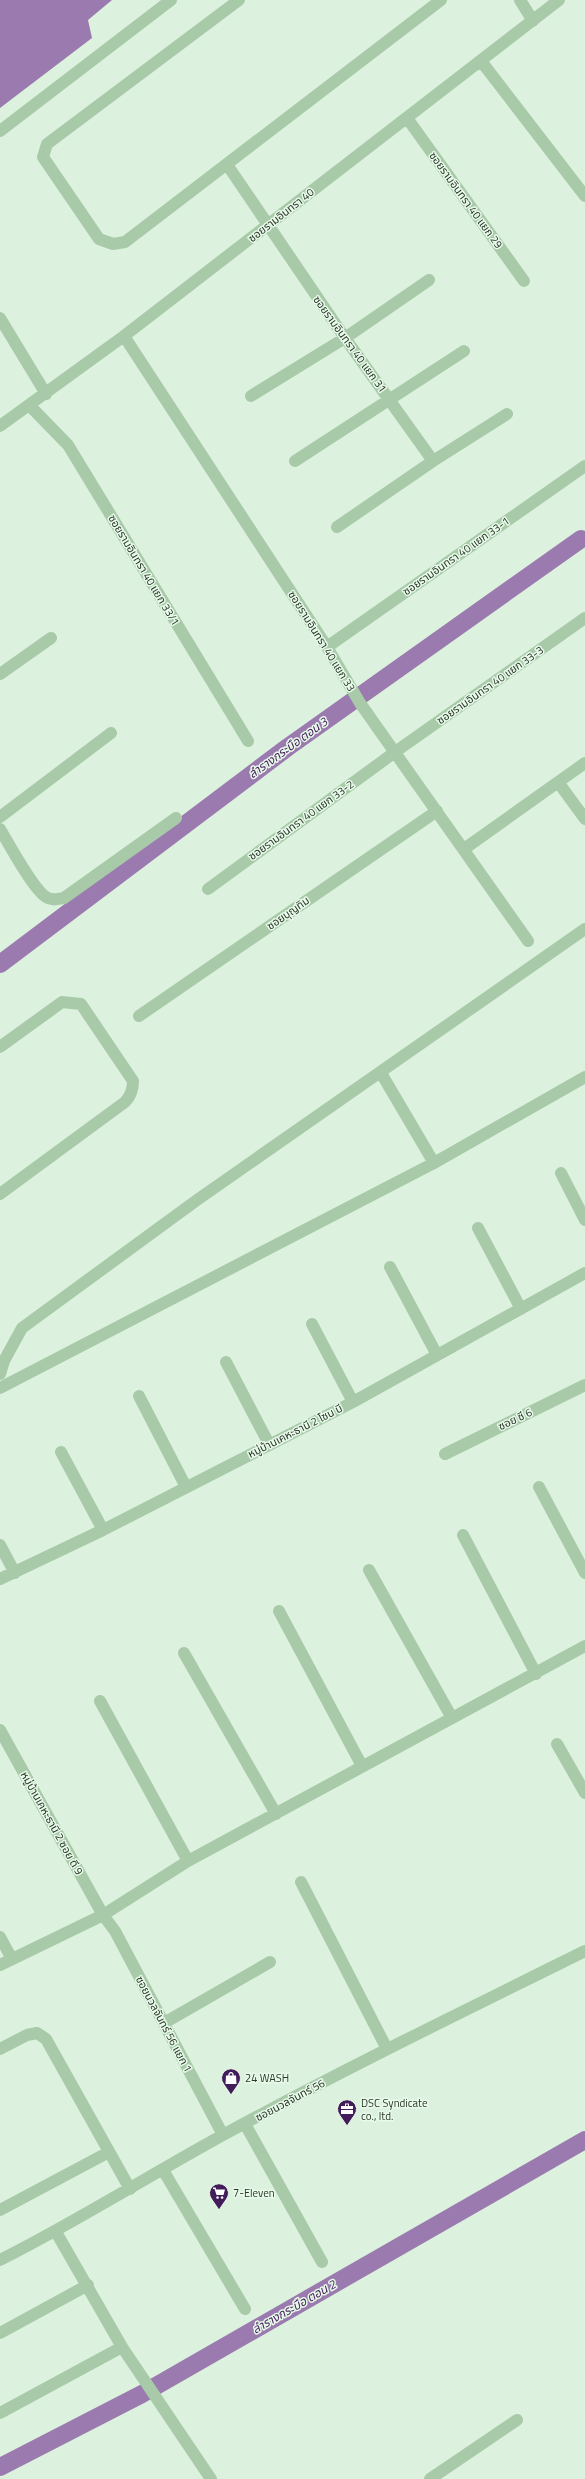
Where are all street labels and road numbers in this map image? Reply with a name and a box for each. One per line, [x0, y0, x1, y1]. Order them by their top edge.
street label: ซอยรามอินทรา 40 แยก 29 [425, 148, 507, 252]
street label: ซอยรามอินทรา 40 [245, 184, 317, 246]
street label: ซอยรามอินทรา 40 แยก 31 [309, 292, 391, 396]
street label: ซอยรามอินทรา 40 แยก 33/1 [104, 512, 184, 628]
street label: ซอยรามอินทรา 40 แยก 33-1 [399, 513, 513, 599]
street label: ซอยรามอินทรา 40 แยก 33 [284, 588, 360, 694]
street label: ซอยรามอินทรา 40 แยก 33-3 [433, 642, 547, 728]
street label: ซอยรามอินทรา 40 แยก 33-2 [245, 776, 357, 864]
street label: ซอยบุญทิม [263, 892, 313, 934]
street label: หมู่บ้านเคหะธานี 2 โซน บี [245, 1400, 345, 1462]
street label: ซอย ซี 6 [495, 1404, 535, 1434]
street label: หมู่บ้านเคหะธานี 2 ซอย ดี 9 [17, 1768, 87, 1878]
street label: ซอยนวลจันทร์ 56 แยก 1 [132, 1973, 196, 2075]
street label: ซอยนวลจันทร์ 56 [252, 2075, 328, 2125]

